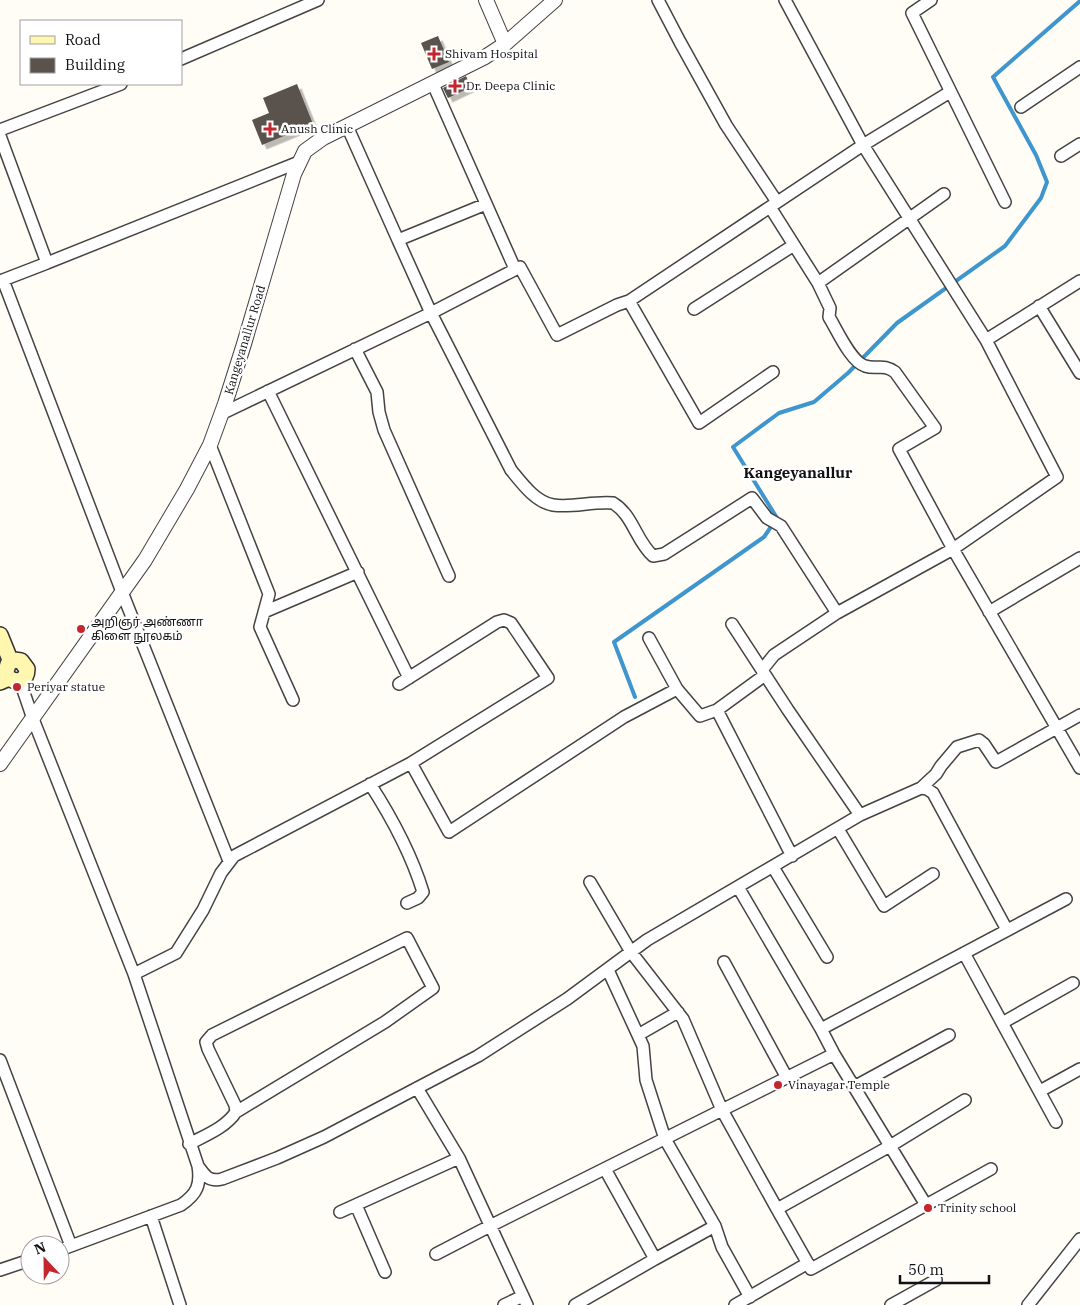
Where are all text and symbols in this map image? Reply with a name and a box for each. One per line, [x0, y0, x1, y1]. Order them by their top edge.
legend [20, 20, 182, 85]
text: Road [65, 30, 101, 49]
place label: Shivam Hospital [445, 46, 538, 61]
marker: Shivam Hospital [427, 47, 441, 61]
text: Building [65, 55, 125, 74]
place label: Dr. Deepa Clinic [466, 78, 556, 93]
marker: Dr. Deepa Clinic [448, 79, 462, 93]
place label: Anush Clinic [281, 121, 353, 136]
marker: Anush Clinic [263, 122, 277, 136]
street label: Kangeyanallur Road [221, 283, 268, 396]
district label: Kangeyanallur [744, 463, 853, 482]
place label: அறிஞர் அண்ணா கிளை நூலகம் [91, 614, 204, 644]
marker: அறிஞர் அண்ணா கிளை நூலகம் [75, 623, 87, 635]
place label: Periyar statue [27, 679, 105, 694]
marker: Periyar statue [11, 681, 23, 693]
place label: Vinayagar Temple [788, 1077, 890, 1092]
marker: Vinayagar Temple [772, 1079, 784, 1091]
place label: Trinity school [938, 1200, 1017, 1215]
marker: Trinity school [922, 1202, 934, 1214]
north arrow [20, 1235, 70, 1285]
text: N [32, 1238, 49, 1258]
scale bar [900, 1252, 989, 1284]
text: 50 m [908, 1260, 944, 1279]

